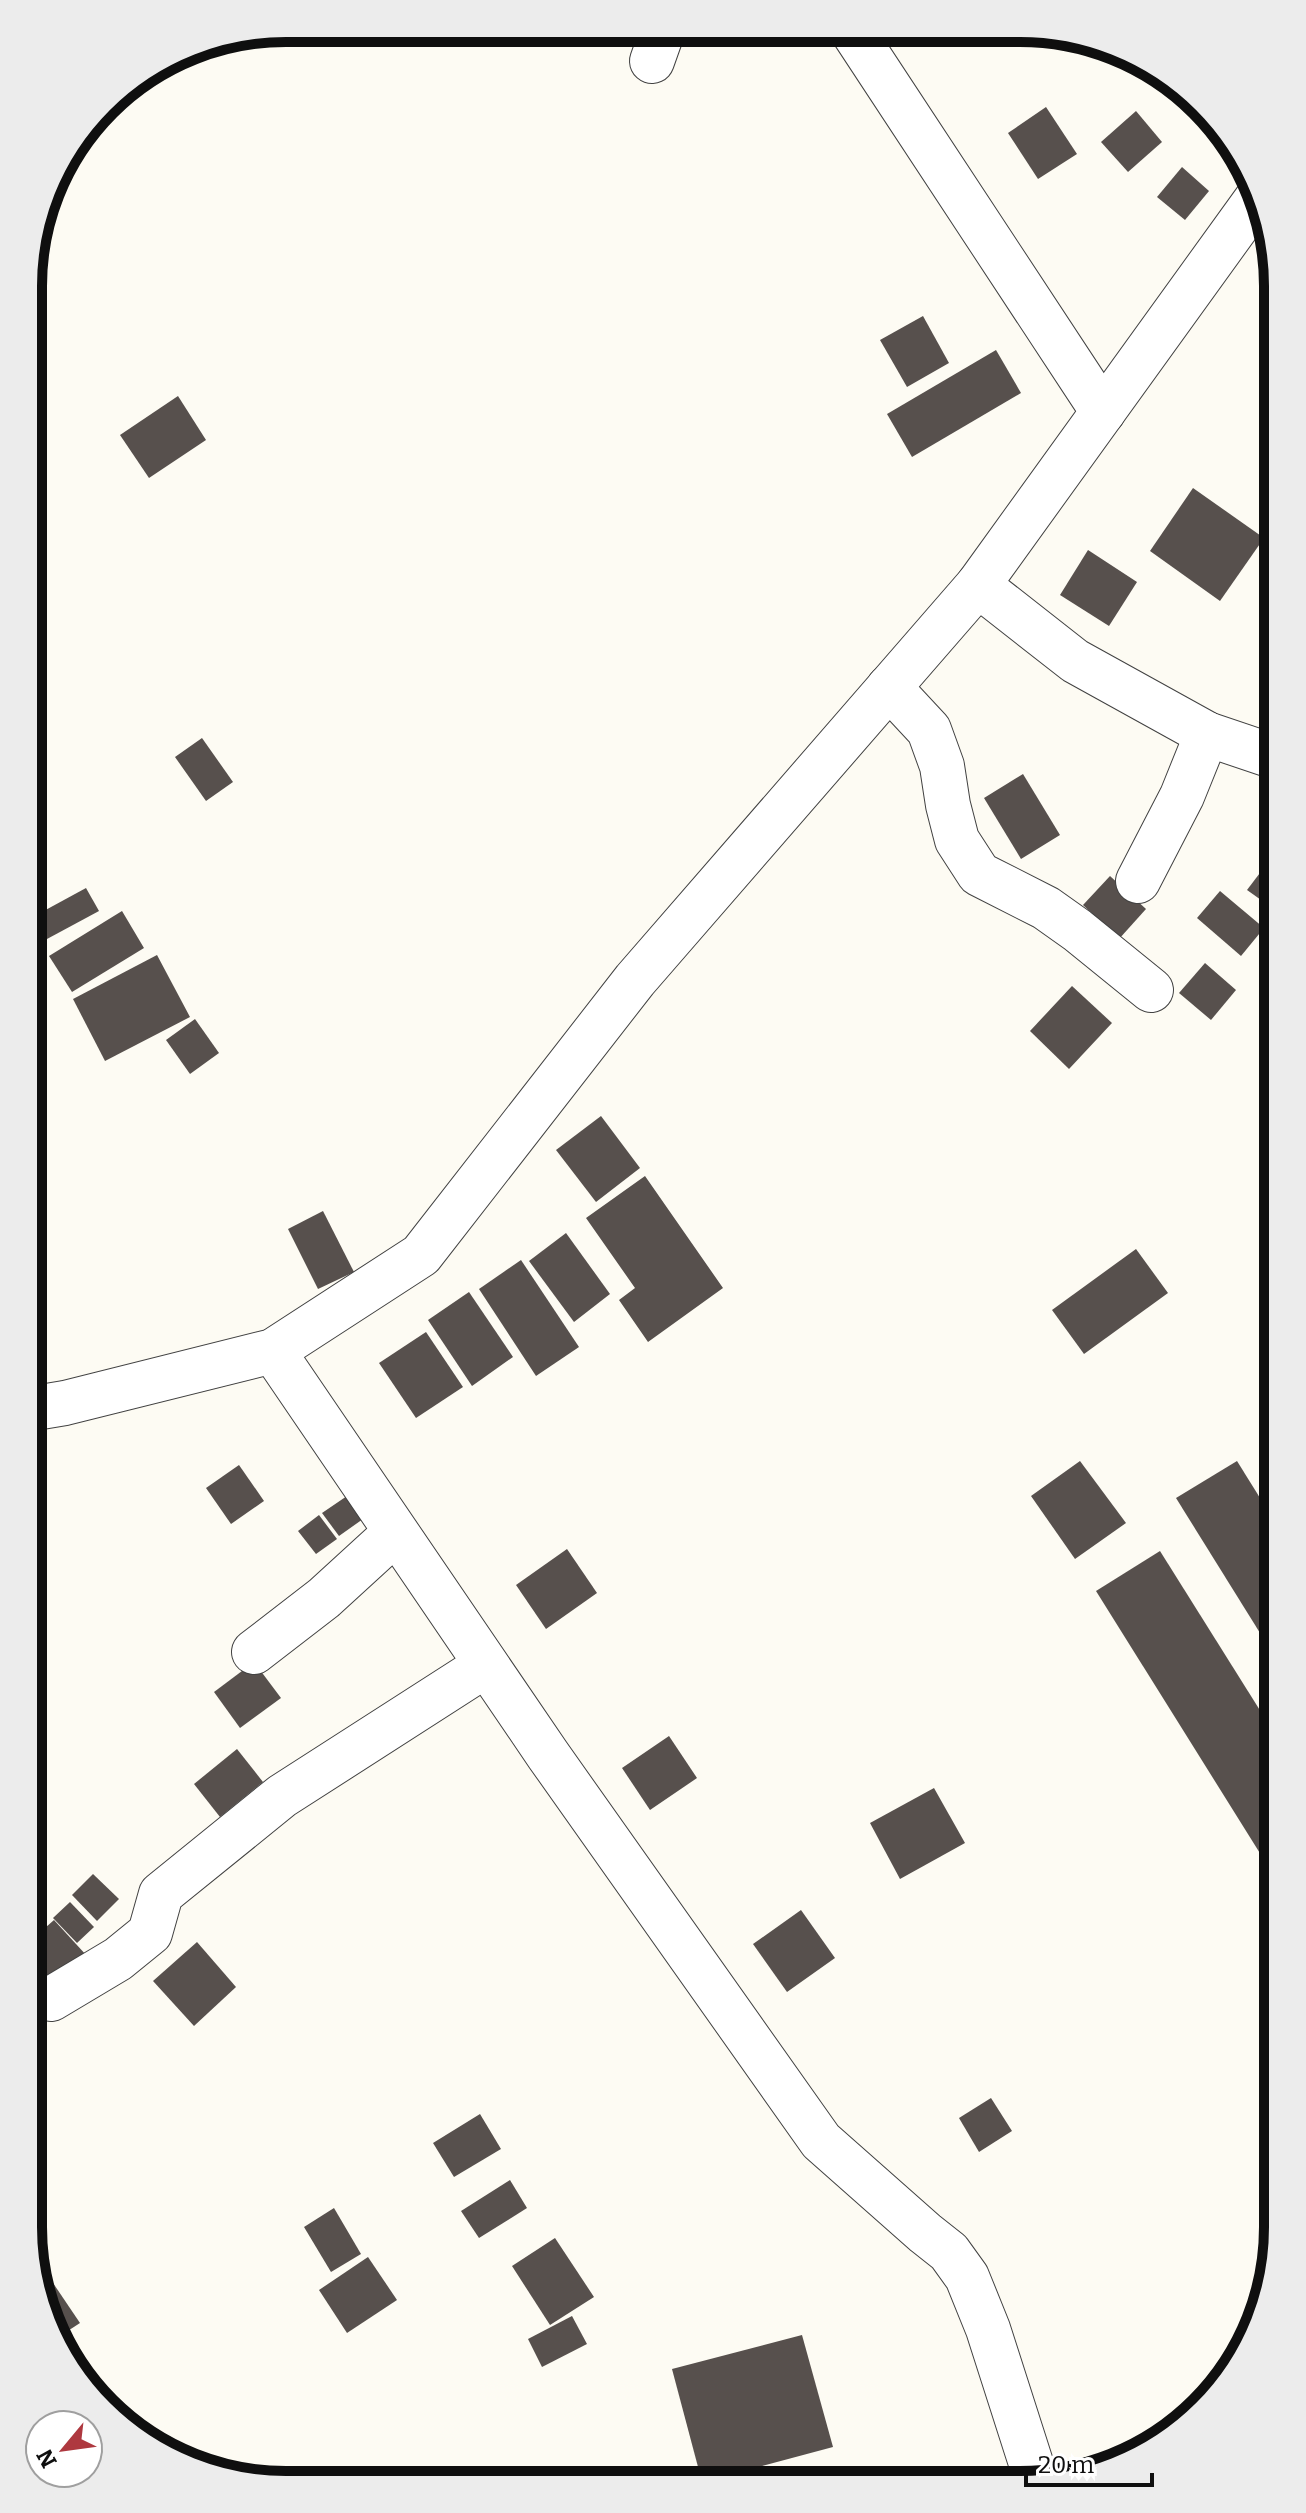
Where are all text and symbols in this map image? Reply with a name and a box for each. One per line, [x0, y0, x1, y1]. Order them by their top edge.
north arrow [24, 2409, 104, 2489]
scale bar [1026, 2437, 1152, 2487]
text: N [31, 2444, 63, 2472]
text: 20 m [1038, 2451, 1094, 2479]

